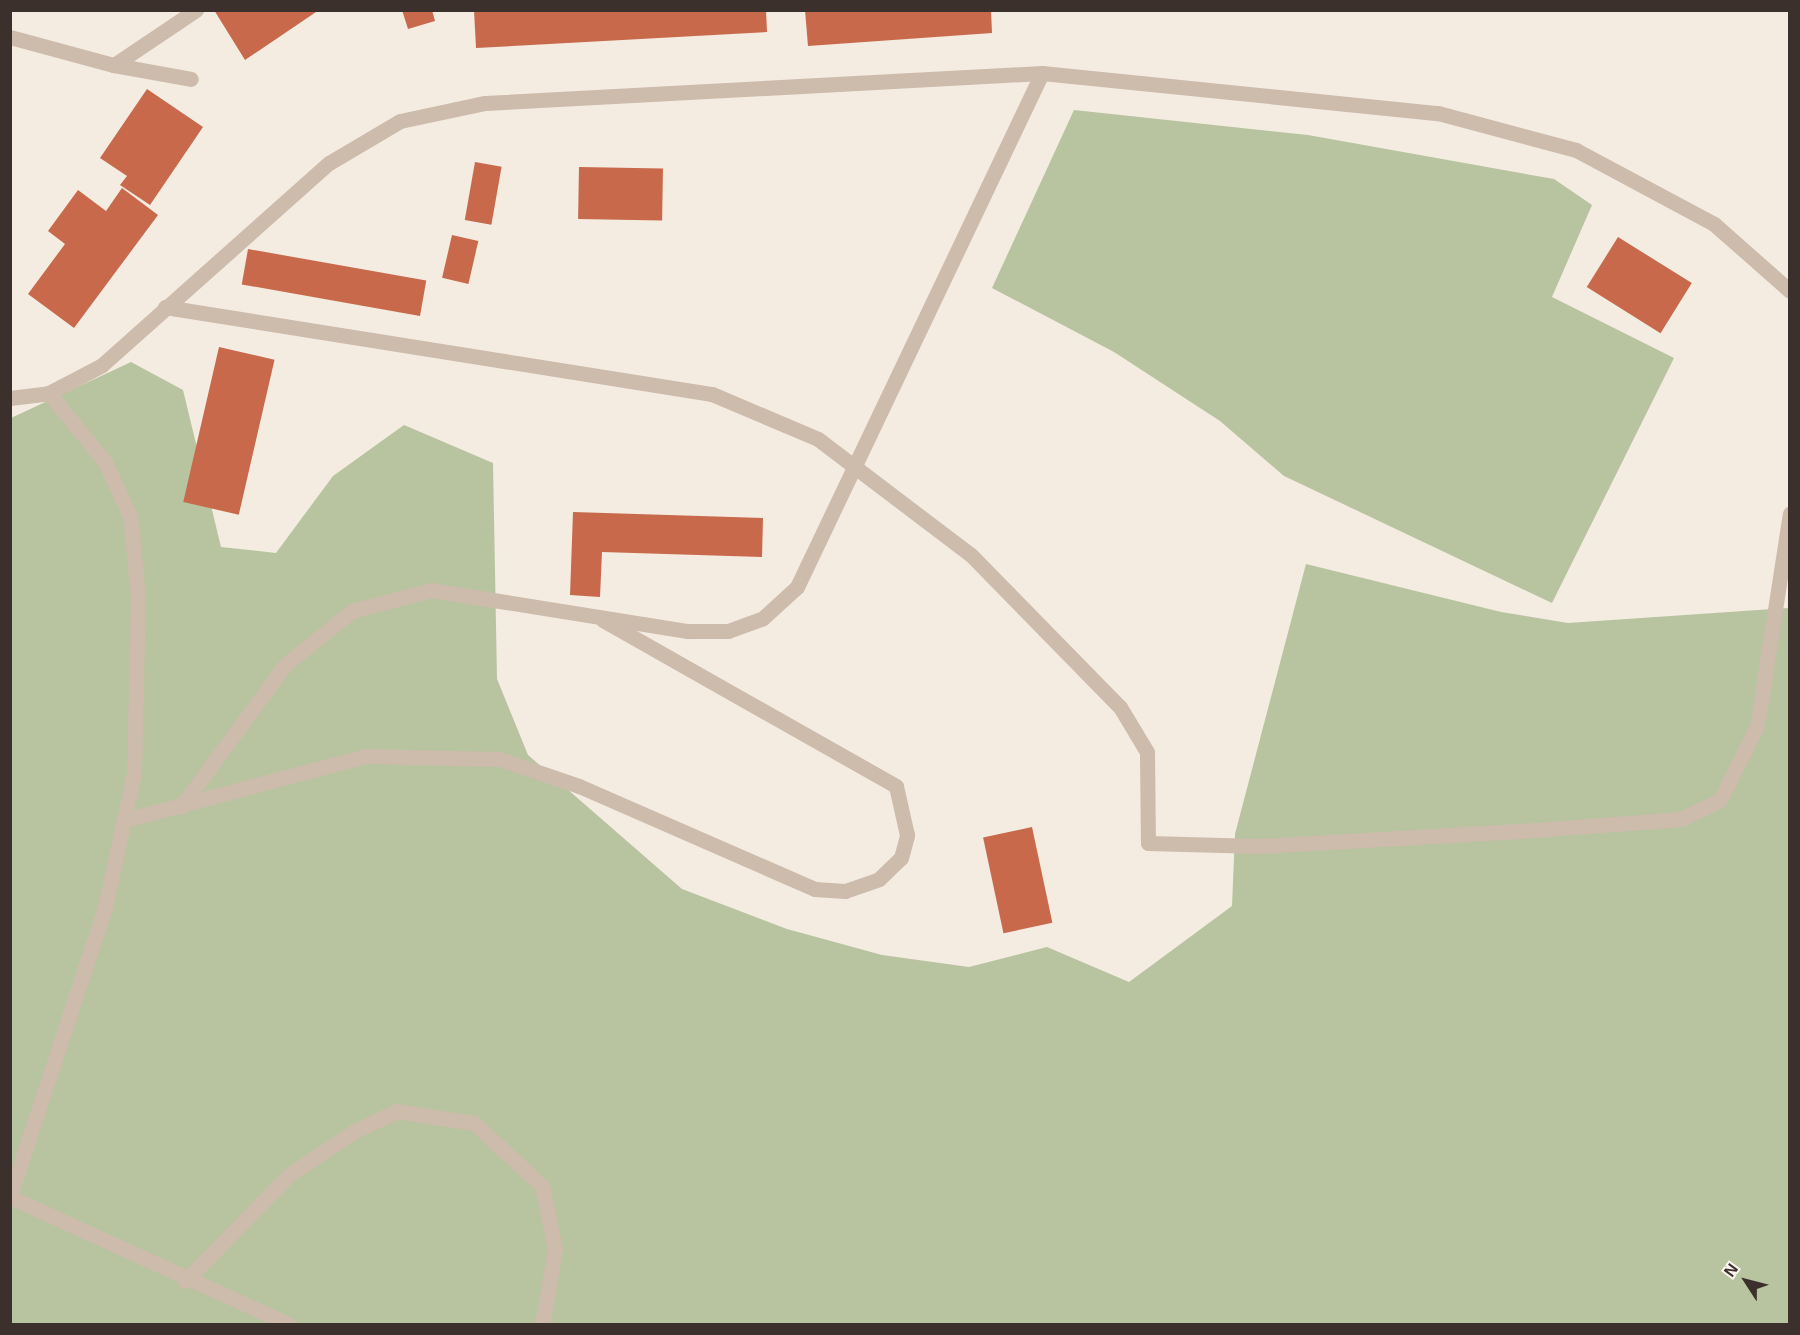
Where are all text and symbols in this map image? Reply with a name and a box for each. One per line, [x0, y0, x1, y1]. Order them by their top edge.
north arrow [1716, 1251, 1776, 1311]
text: N [1721, 1260, 1741, 1280]

